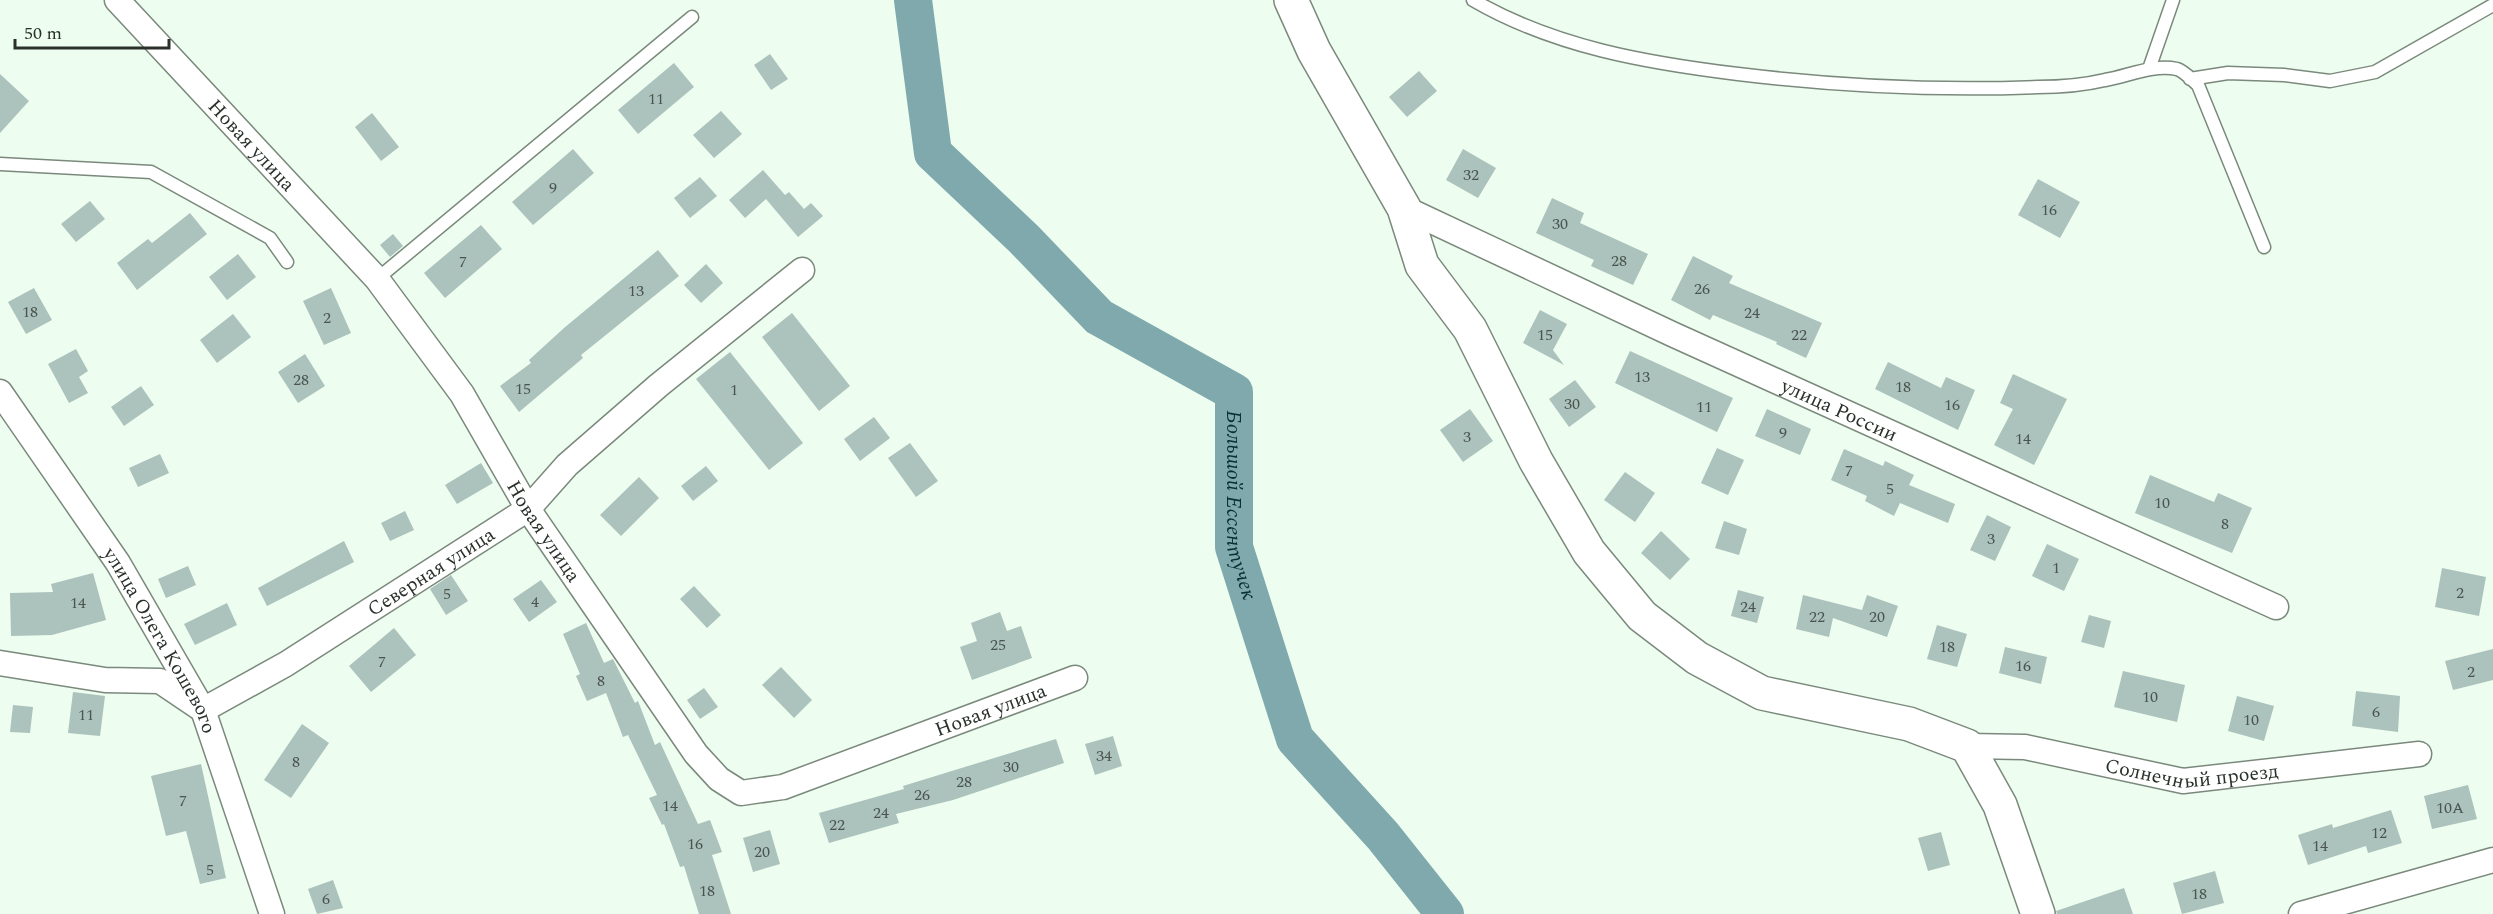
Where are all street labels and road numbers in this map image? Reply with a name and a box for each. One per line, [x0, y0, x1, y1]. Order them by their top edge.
street label: Новая улица [200, 92, 302, 199]
street label: улица России [1775, 371, 1902, 450]
street label: Новая улица [498, 475, 588, 589]
street label: Северная улица [361, 520, 501, 624]
street label: улица Олега Кошевого [95, 540, 224, 738]
street label: Новая улица [931, 676, 1051, 745]
street label: Солнечный проезд [2102, 751, 2280, 797]

